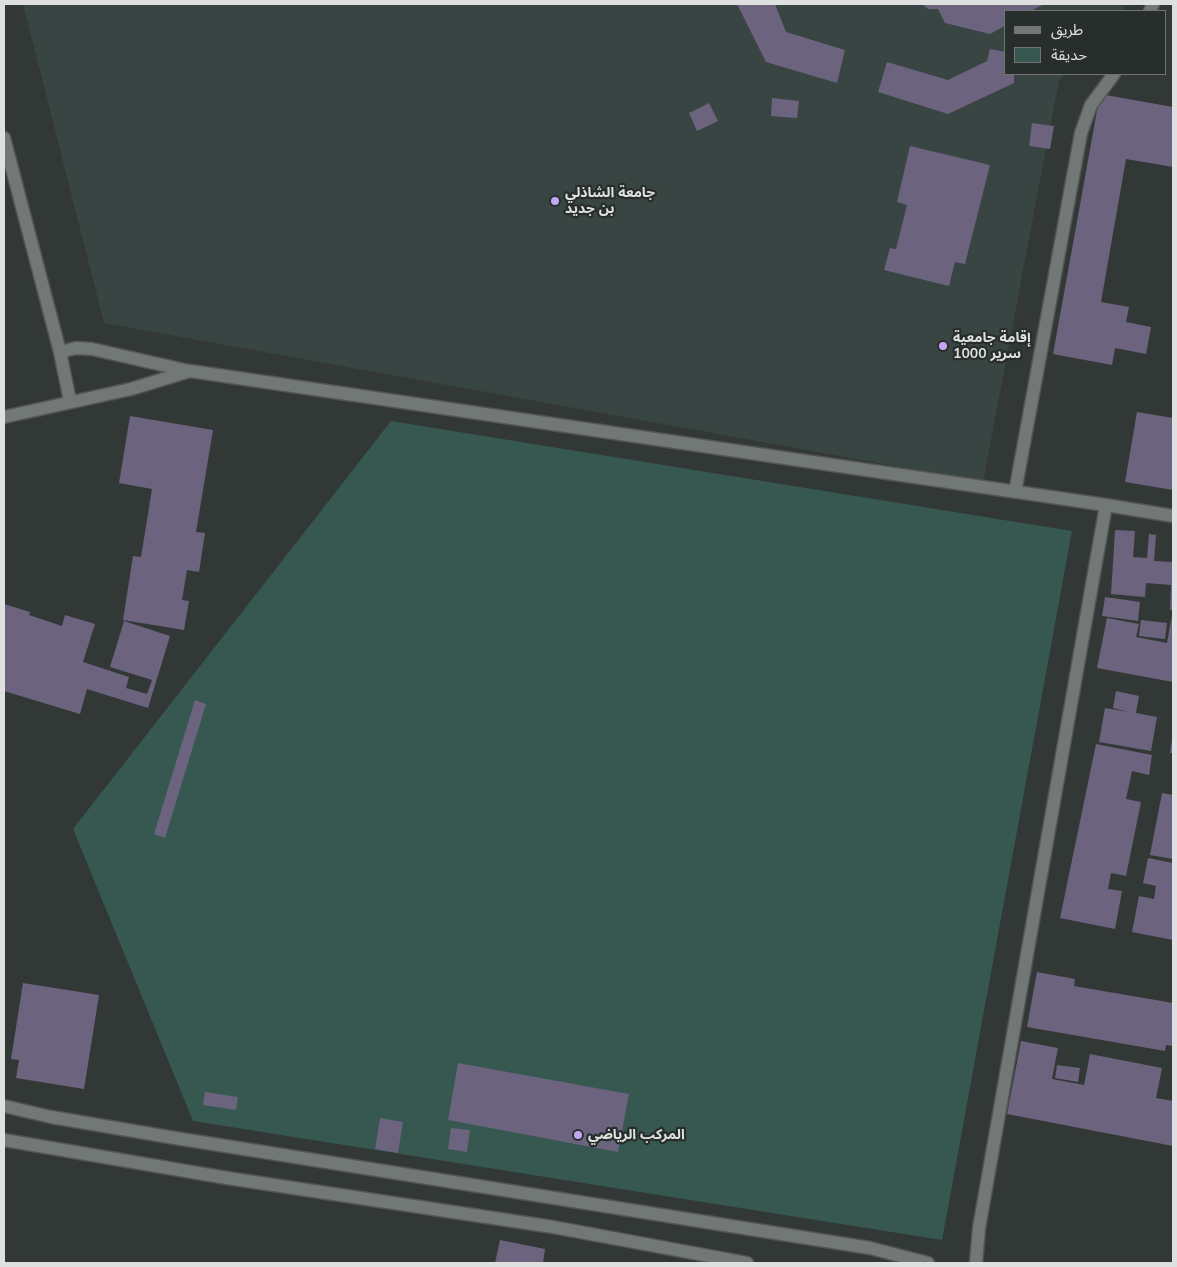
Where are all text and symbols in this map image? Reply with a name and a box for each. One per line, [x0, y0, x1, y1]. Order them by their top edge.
legend [1004, 10, 1167, 75]
text: طريق [1051, 20, 1083, 39]
text: حديقة [1051, 45, 1087, 64]
place label: جامعة الشاذلي بن جديد [565, 185, 655, 218]
marker: جامعة الشاذلي بن جديد [549, 195, 561, 207]
place label: إقامة جامعية 1000 سرير [953, 330, 1031, 362]
marker: إقامة جامعية 1000 سرير [937, 340, 949, 352]
place label: المركب الرياضي [588, 1127, 685, 1143]
marker: المركب الرياضي [572, 1129, 584, 1141]

